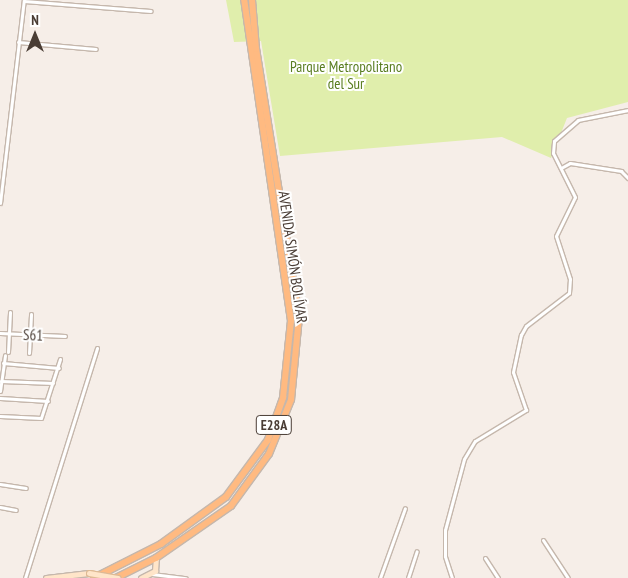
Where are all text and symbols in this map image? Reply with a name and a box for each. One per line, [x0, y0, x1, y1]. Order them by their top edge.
north arrow [10, 10, 60, 60]
text: N [31, 11, 39, 29]
park label: Parque Metropolitano del Sur [290, 57, 402, 92]
street label: AVENIDA SIMÓN BOLÍVAR [275, 189, 311, 325]
street label: S61 [23, 326, 43, 344]
road number: E28A [255, 414, 293, 436]

